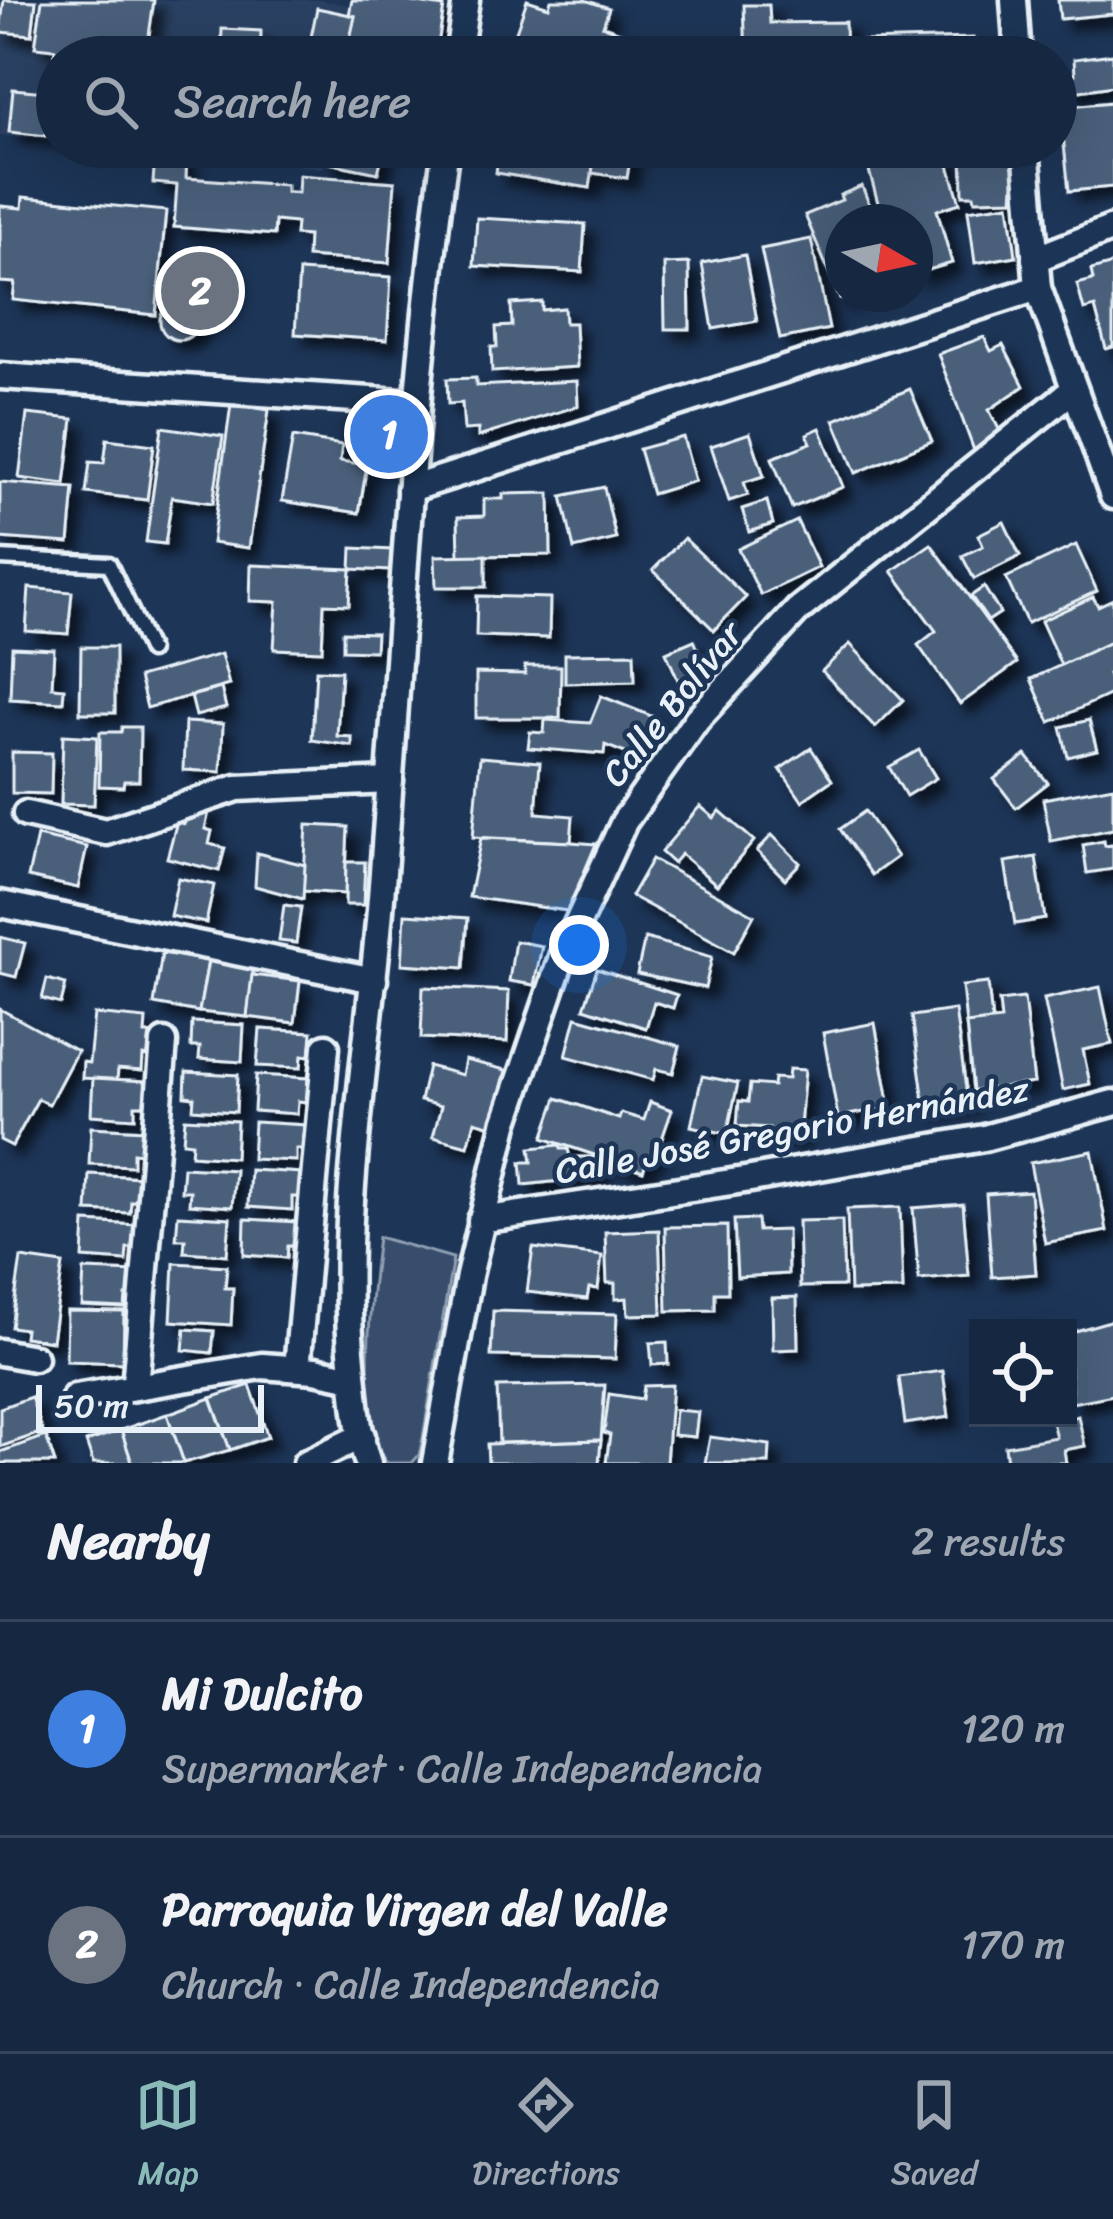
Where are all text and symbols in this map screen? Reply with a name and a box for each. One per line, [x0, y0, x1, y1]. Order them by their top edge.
search box [36, 36, 1077, 168]
text: Search here [174, 62, 411, 142]
icon: search [78, 69, 144, 135]
north arrow [825, 204, 933, 312]
pin: 2 [161, 246, 239, 336]
pin: 1 [350, 389, 428, 479]
street label: Calle Bolívar [584, 605, 761, 802]
your location [549, 915, 609, 975]
street label: Calle José Gregorio Hernández [550, 1057, 1035, 1203]
map controls [969, 1319, 1077, 1427]
button: locate [969, 1319, 1077, 1427]
text: 50 m [54, 1377, 129, 1435]
scale bar [36, 1379, 264, 1432]
text: Nearby [48, 1496, 209, 1586]
text: 2 results [911, 1507, 1065, 1576]
text: Mi Dulcito [162, 1654, 363, 1734]
text: 1 [79, 1694, 95, 1763]
text: 120 m [961, 1694, 1065, 1763]
text: Supermarket · Calle Independencia [162, 1734, 762, 1803]
text: Parroquia Virgen del Valle [162, 1870, 668, 1950]
text: 2 [76, 1910, 98, 1979]
text: 170 m [961, 1910, 1065, 1979]
text: Church · Calle Independencia [162, 1950, 660, 2019]
tab: Map [135, 2072, 201, 2202]
tab: Directions [472, 2072, 620, 2202]
tab: Saved [891, 2072, 978, 2202]

